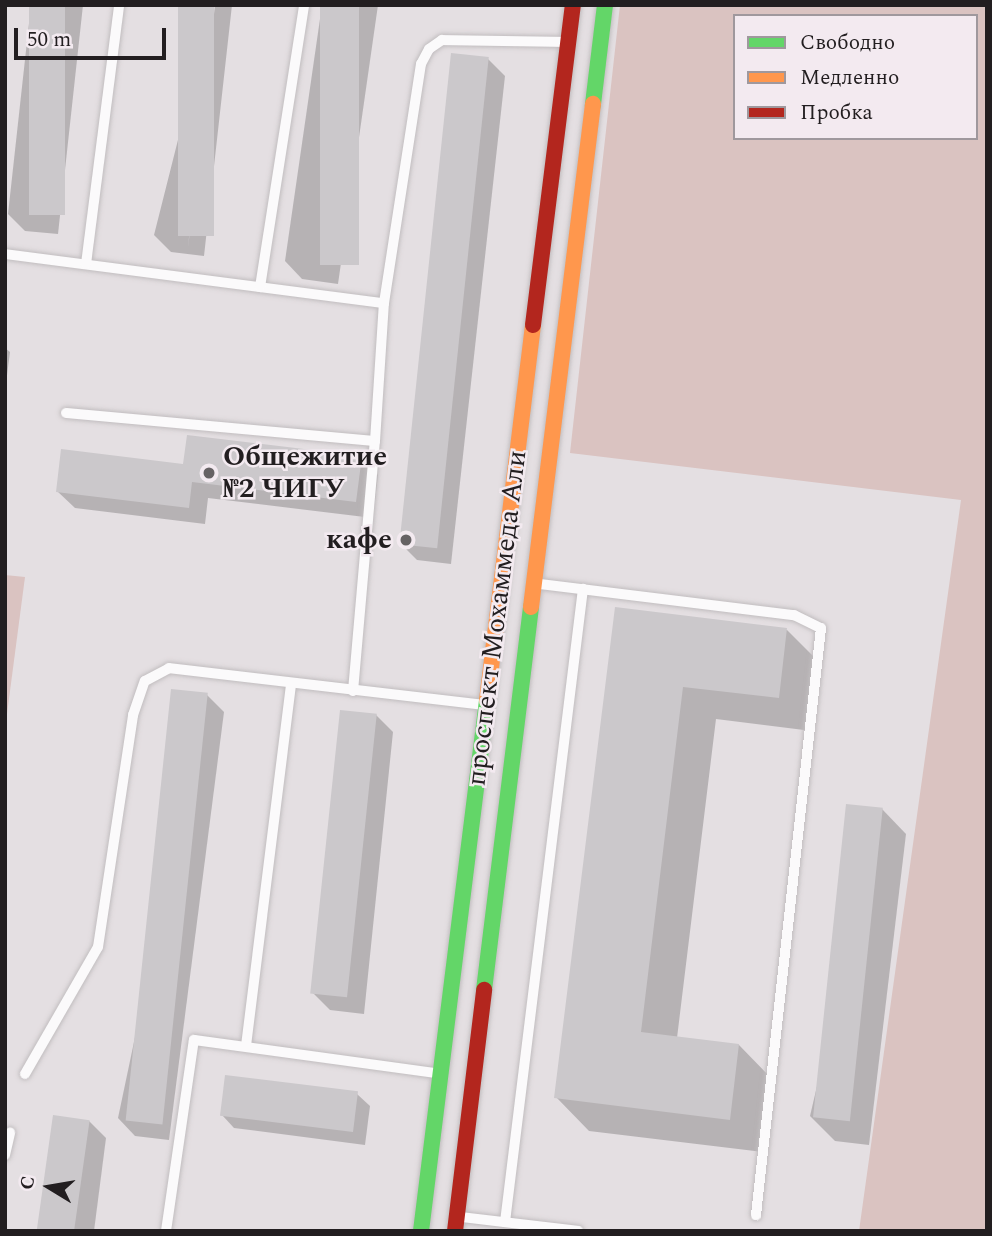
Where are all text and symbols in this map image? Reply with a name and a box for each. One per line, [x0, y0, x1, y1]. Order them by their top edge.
scale bar [18, 14, 170, 58]
legend [733, 14, 978, 140]
text: 50 m [27, 24, 71, 56]
text: Свободно [800, 27, 895, 59]
text: Медленно [800, 62, 899, 94]
text: Пробка [800, 97, 873, 129]
place label: Общежитие №2 ЧИГУ [223, 440, 387, 506]
street label: проспект Мохаммеда Али [460, 448, 534, 788]
marker: Общежитие №2 ЧИГУ [201, 465, 217, 481]
place label: кафе [326, 523, 392, 557]
marker: кафе [398, 532, 414, 548]
north arrow [14, 1152, 84, 1222]
text: С [12, 1174, 43, 1192]

